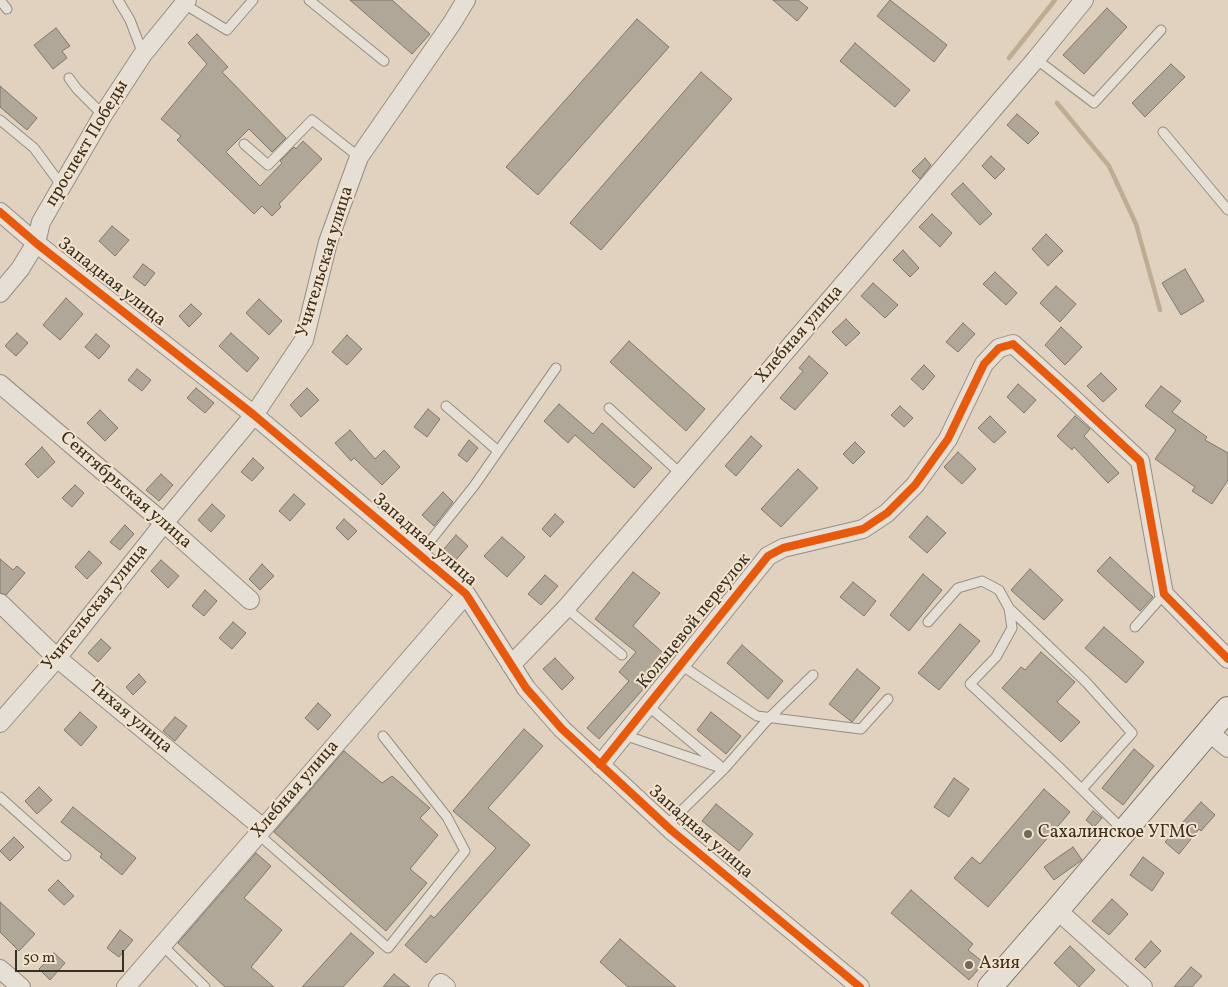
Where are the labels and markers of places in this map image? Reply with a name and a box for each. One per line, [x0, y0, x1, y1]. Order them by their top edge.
place label: Сахалинское УГМС [1038, 823, 1197, 845]
marker: Сахалинское УГМС [1022, 828, 1034, 840]
place label: Азия [979, 954, 1020, 976]
marker: Азия [963, 959, 975, 971]

